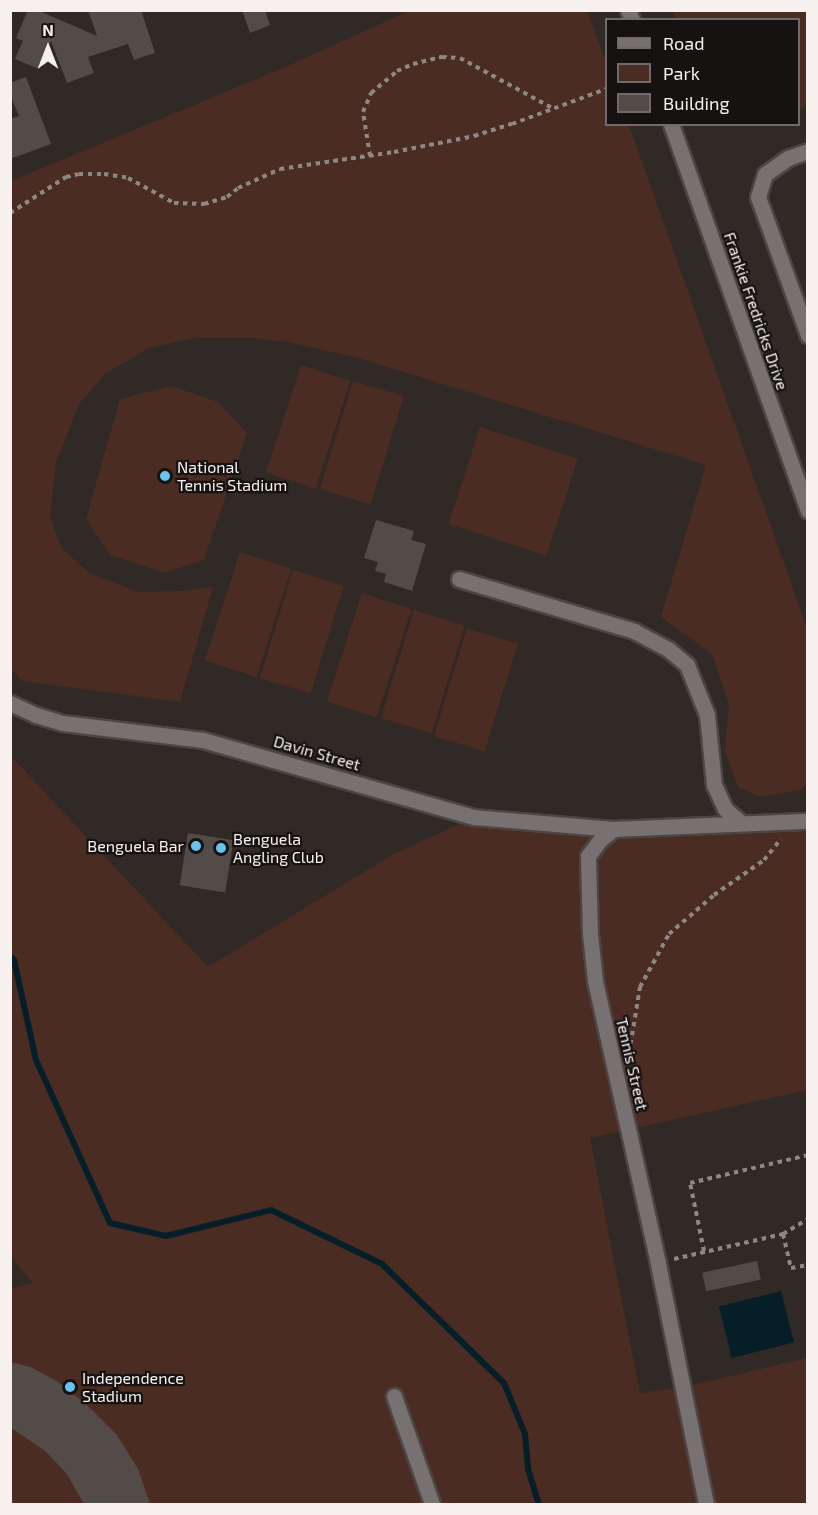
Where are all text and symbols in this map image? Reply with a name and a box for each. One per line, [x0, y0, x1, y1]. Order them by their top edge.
north arrow [18, 18, 78, 78]
legend [605, 18, 800, 126]
text: N [42, 20, 54, 39]
text: Road [663, 32, 704, 54]
text: Park [663, 62, 700, 84]
text: Building [663, 92, 730, 114]
street label: Frankie Fredricks Drive [720, 230, 792, 392]
place label: National Tennis Stadium [177, 457, 287, 495]
marker: National Tennis Stadium [158, 469, 172, 483]
street label: Davin Street [271, 731, 363, 775]
place label: Benguela Angling Club [233, 829, 324, 867]
place label: Benguela Bar [87, 836, 184, 856]
marker: Benguela Bar [189, 839, 203, 853]
marker: Benguela Angling Club [214, 841, 228, 855]
street label: Tennis Street [612, 1016, 652, 1112]
place label: Independence Stadium [82, 1368, 184, 1406]
marker: Independence Stadium [63, 1380, 77, 1394]

